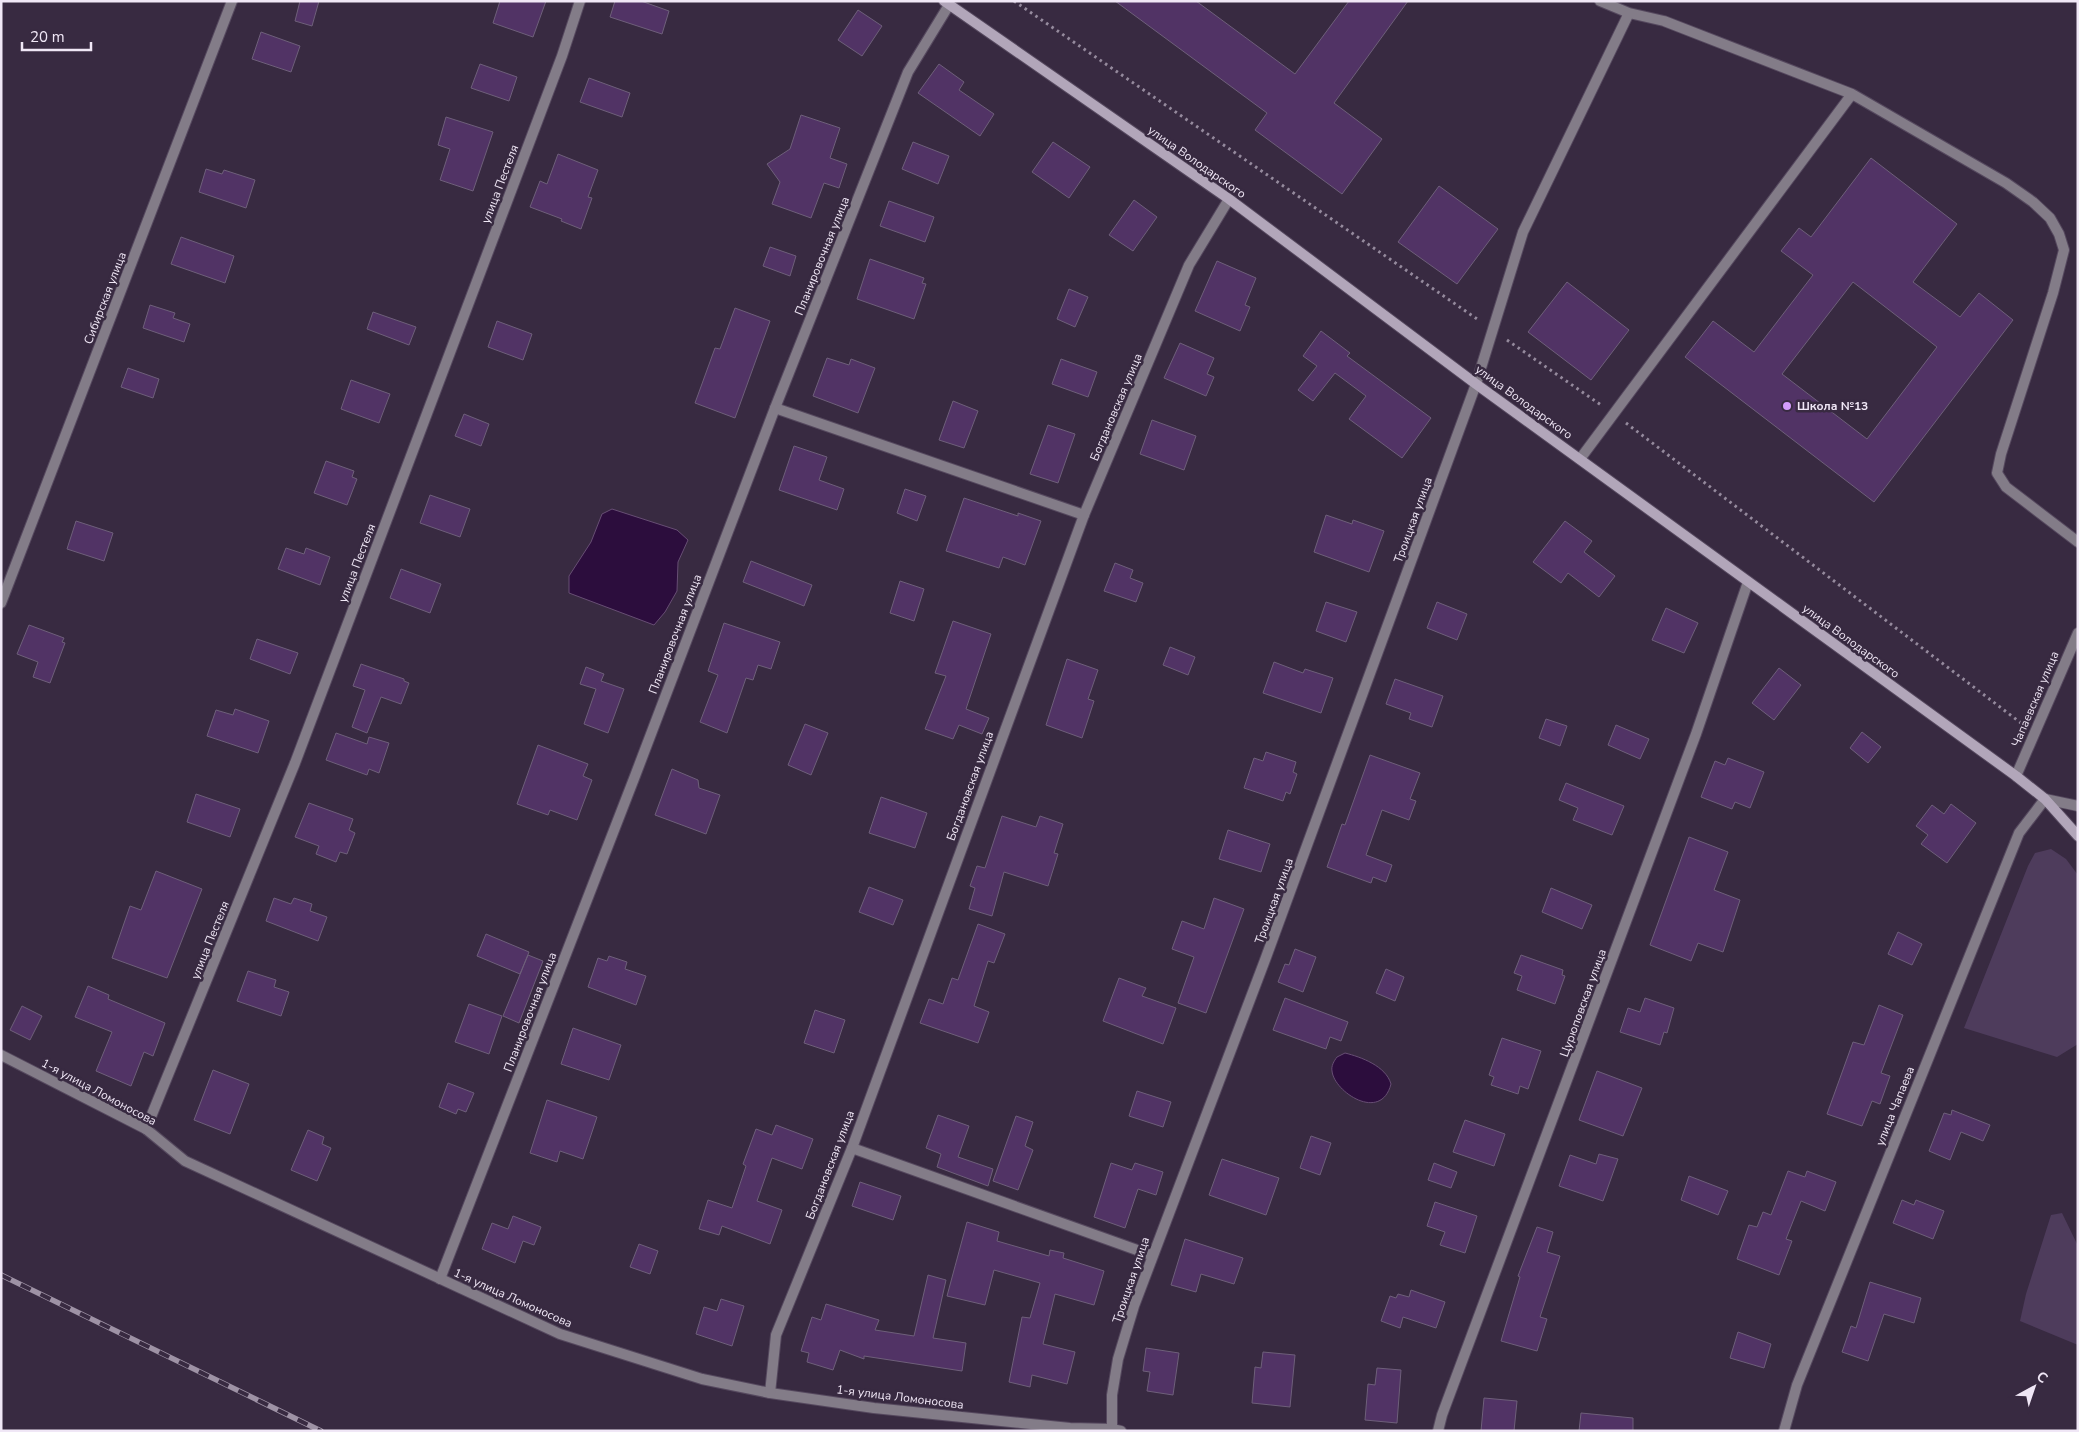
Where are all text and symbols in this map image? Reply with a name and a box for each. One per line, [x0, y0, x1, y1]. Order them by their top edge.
scale bar [22, 20, 91, 52]
text: 20 m [30, 27, 65, 47]
street label: улица Володарского [1145, 122, 1249, 202]
street label: улица Пестеля [478, 142, 522, 226]
street label: Планировочная улица [791, 194, 853, 318]
street label: Сибирская улица [80, 250, 130, 346]
street label: Богдановская улица [1086, 351, 1146, 463]
street label: улица Володарского [1472, 361, 1576, 443]
place label: Школа №13 [1797, 398, 1868, 414]
marker: Школа №13 [1781, 400, 1793, 412]
street label: Троицкая улица [1390, 475, 1436, 565]
street label: улица Пестеля [335, 521, 379, 605]
street label: Планировочная улица [645, 572, 705, 696]
street label: улица Володарского [1799, 600, 1903, 682]
street label: Чапаевская улица [2008, 649, 2062, 749]
street label: Богдановская улица [943, 729, 997, 843]
street label: Троицкая улица [1251, 856, 1297, 946]
street label: улица Пестеля [187, 899, 233, 981]
street label: Цурюповская улица [1556, 947, 1610, 1059]
street label: Планировочная улица [500, 950, 560, 1074]
street label: 1-я улица Ломоносова [39, 1055, 159, 1129]
street label: улица Чапаева [1872, 1064, 1918, 1148]
street label: Богдановская улица [802, 1108, 858, 1222]
street label: Троицкая улица [1109, 1235, 1153, 1325]
street label: 1-я улица Ломоносова [451, 1265, 575, 1331]
north arrow [2009, 1362, 2059, 1412]
text: С [2032, 1367, 2052, 1388]
street label: 1-я улица Ломоносова [835, 1381, 965, 1413]

